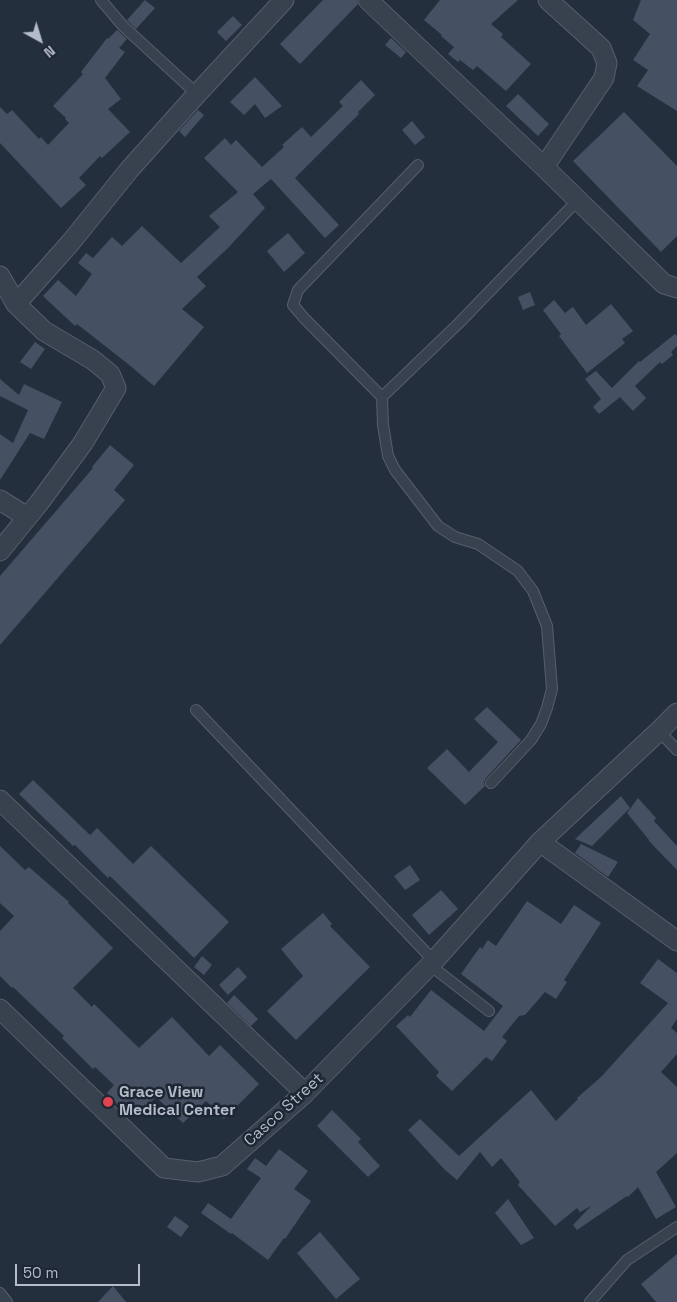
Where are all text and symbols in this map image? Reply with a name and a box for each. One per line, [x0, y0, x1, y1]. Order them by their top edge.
north arrow [15, 15, 65, 65]
text: N [40, 42, 59, 62]
street label: Casco Street [240, 1069, 328, 1151]
place label: Grace View Medical Center [119, 1083, 235, 1121]
marker: Grace View Medical Center [101, 1095, 115, 1109]
scale bar [18, 1254, 142, 1286]
text: 50 m [23, 1263, 58, 1282]

